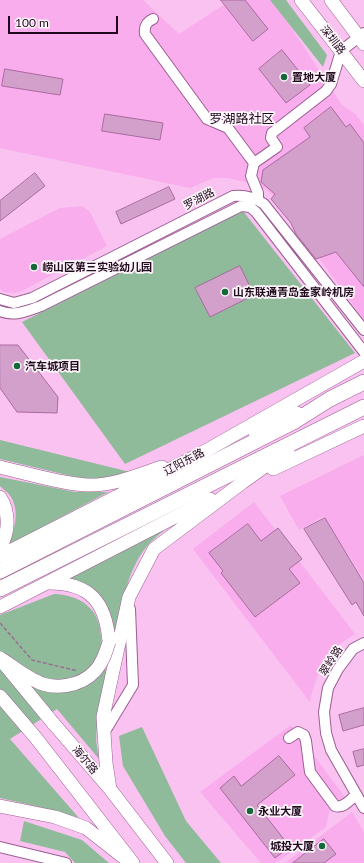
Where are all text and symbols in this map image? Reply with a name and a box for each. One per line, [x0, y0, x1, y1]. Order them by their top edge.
scale bar [10, 8, 120, 34]
text: 100 m [15, 15, 49, 30]
street label: 深圳路 [318, 23, 348, 57]
place label: 置地大厦 [292, 70, 336, 84]
marker: 置地大厦 [279, 72, 289, 82]
district label: 罗湖路社区 [210, 111, 274, 127]
street label: 罗湖路 [181, 186, 217, 212]
place label: 崂山区第三实验幼儿园 [42, 260, 152, 274]
marker: 崂山区第三实验幼儿园 [29, 262, 39, 272]
place label: 山东联通青岛金家岭机房 [233, 285, 354, 299]
marker: 山东联通青岛金家岭机房 [220, 287, 230, 297]
place label: 汽车城项目 [25, 359, 80, 373]
marker: 汽车城项目 [12, 361, 22, 371]
street label: 辽阳东路 [161, 446, 207, 478]
street label: 翠岭路 [317, 644, 345, 678]
street label: 海尔路 [69, 743, 101, 777]
place label: 永业大厦 [258, 804, 302, 818]
marker: 永业大厦 [245, 806, 255, 816]
place label: 城投大厦 [270, 839, 314, 853]
marker: 城投大厦 [317, 841, 327, 851]

